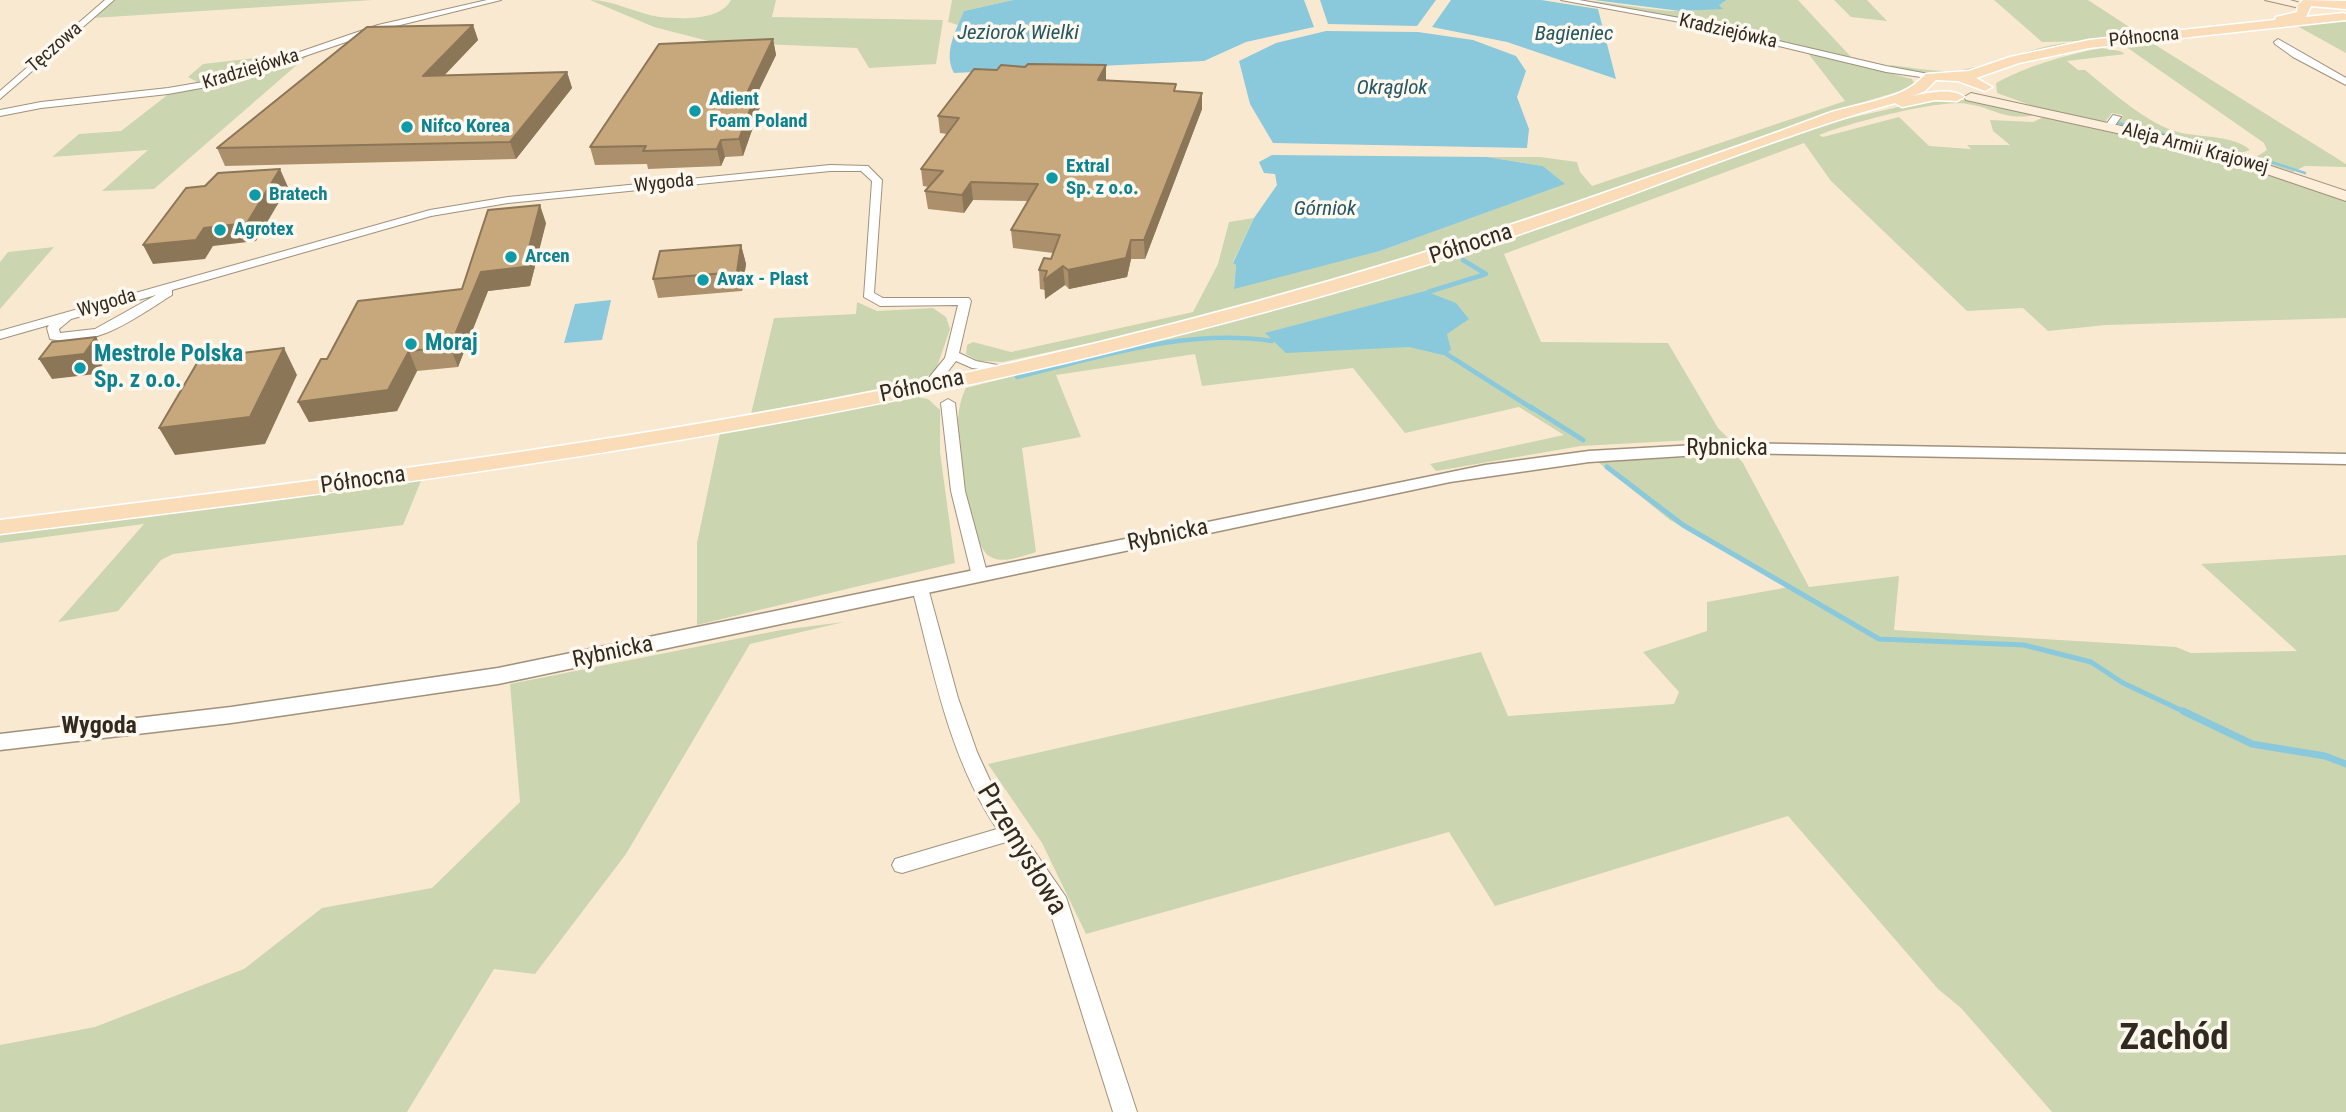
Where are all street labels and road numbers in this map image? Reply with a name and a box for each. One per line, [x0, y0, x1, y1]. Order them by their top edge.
street label: Kradziejówka [1677, 10, 1779, 54]
street label: Tęczowa [23, 18, 87, 78]
street label: Północna [2108, 23, 2180, 53]
street label: Kradziejówka [200, 45, 302, 95]
street label: Aleja Armii Krajowej [2119, 119, 2271, 179]
street label: Wygoda [633, 170, 695, 198]
street label: Północna [1426, 219, 1516, 271]
street label: Wygoda [75, 285, 139, 323]
street label: Północna [877, 365, 967, 409]
street label: Rybnicka [1686, 435, 1768, 463]
street label: Północna [319, 461, 407, 501]
street label: Rybnicka [1125, 514, 1211, 558]
street label: Rybnicka [570, 631, 656, 675]
street label: Przemysłowa [969, 778, 1073, 922]

